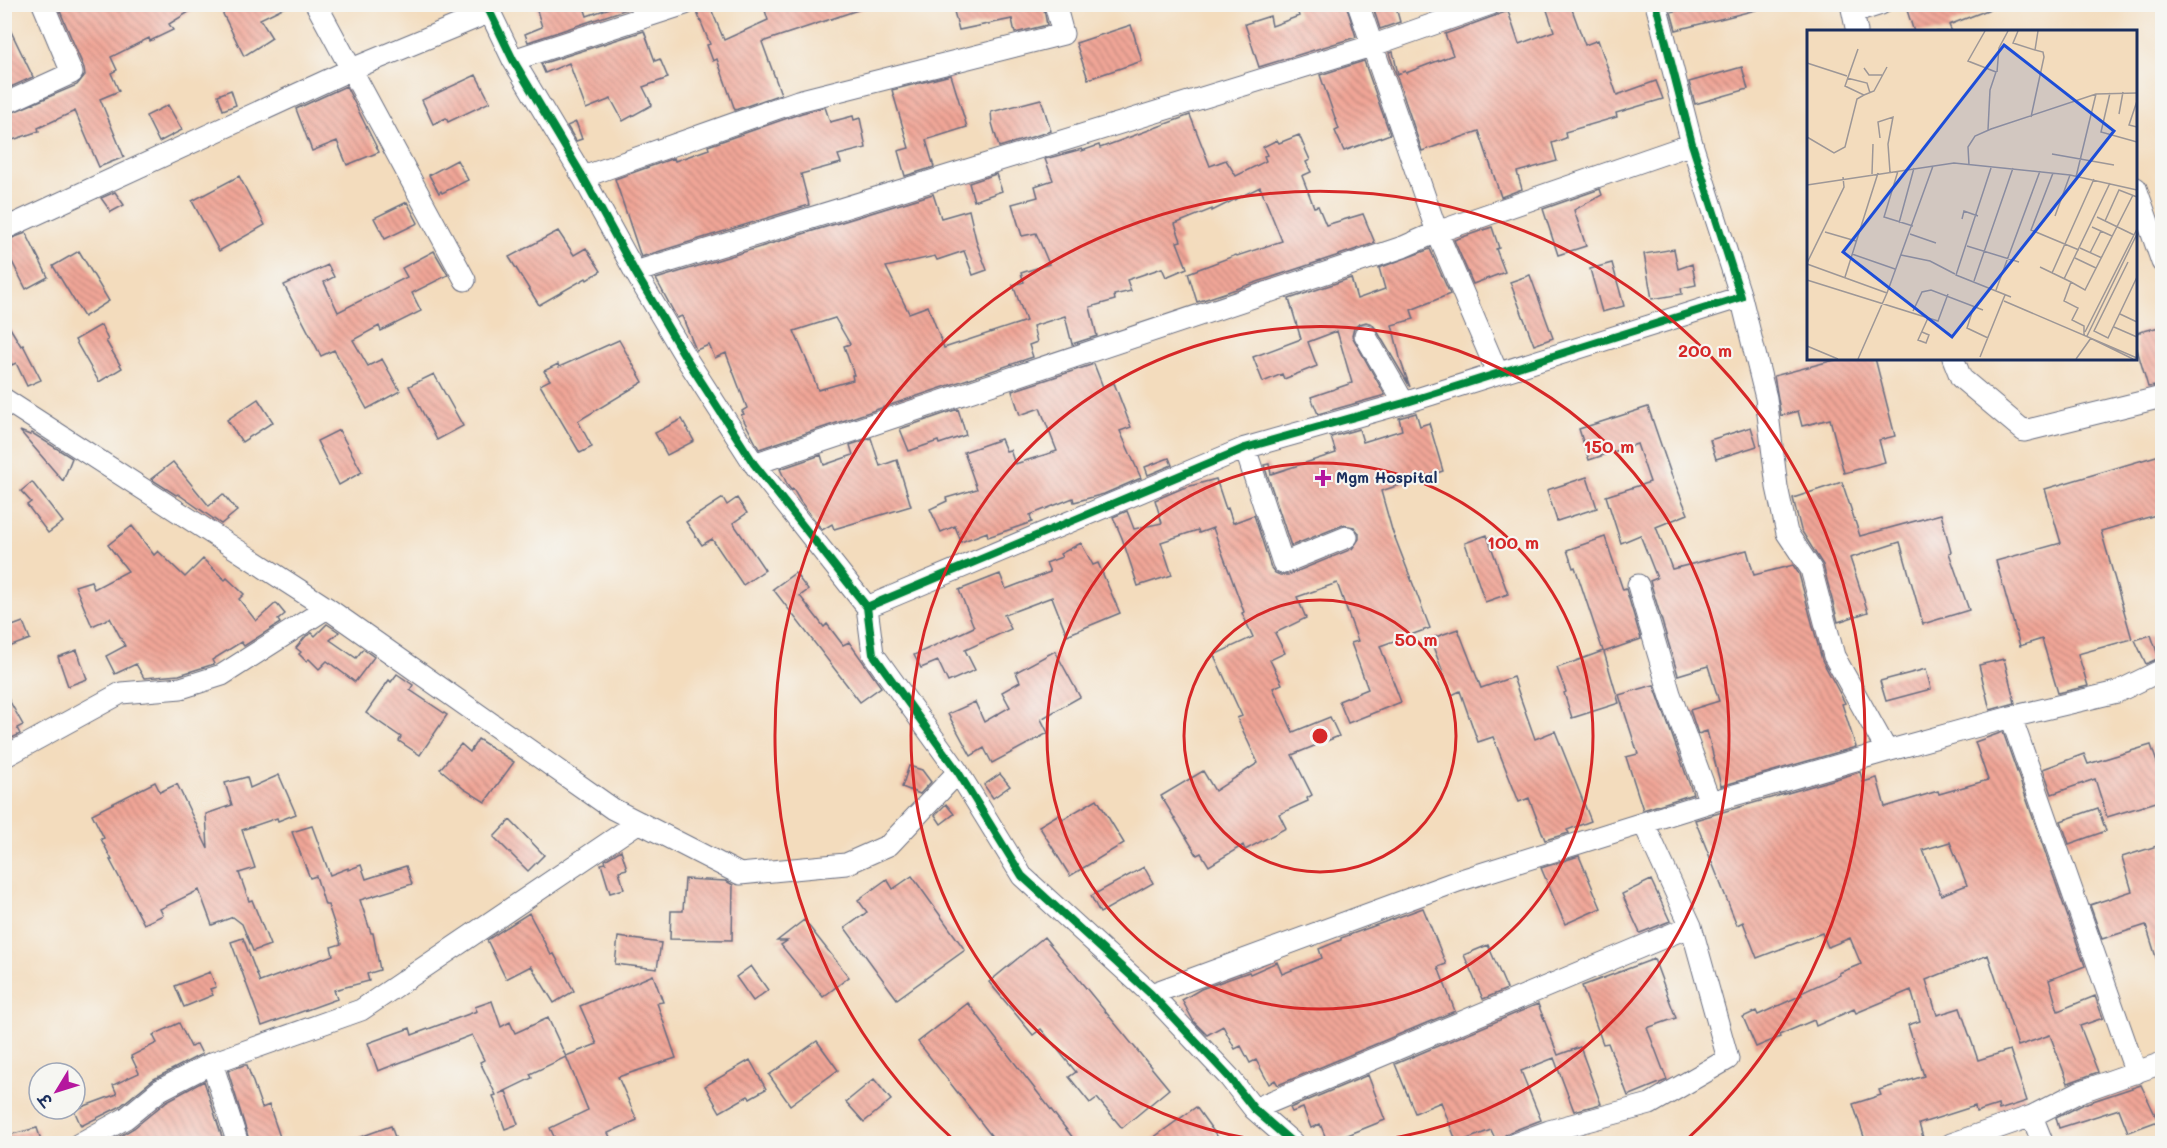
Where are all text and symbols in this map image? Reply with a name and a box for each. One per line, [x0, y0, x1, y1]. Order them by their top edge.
inset map [1807, 30, 2137, 360]
text: 200 m [1678, 338, 1732, 362]
text: 150 m [1584, 434, 1634, 458]
place label: Mgm Hospital [1336, 467, 1438, 487]
marker: Mgm Hospital [1314, 469, 1332, 487]
text: 100 m [1487, 530, 1539, 554]
text: 50 m [1395, 627, 1437, 651]
centre of rings [1310, 726, 1330, 746]
north arrow [27, 1061, 87, 1121]
text: उ [32, 1089, 58, 1113]

